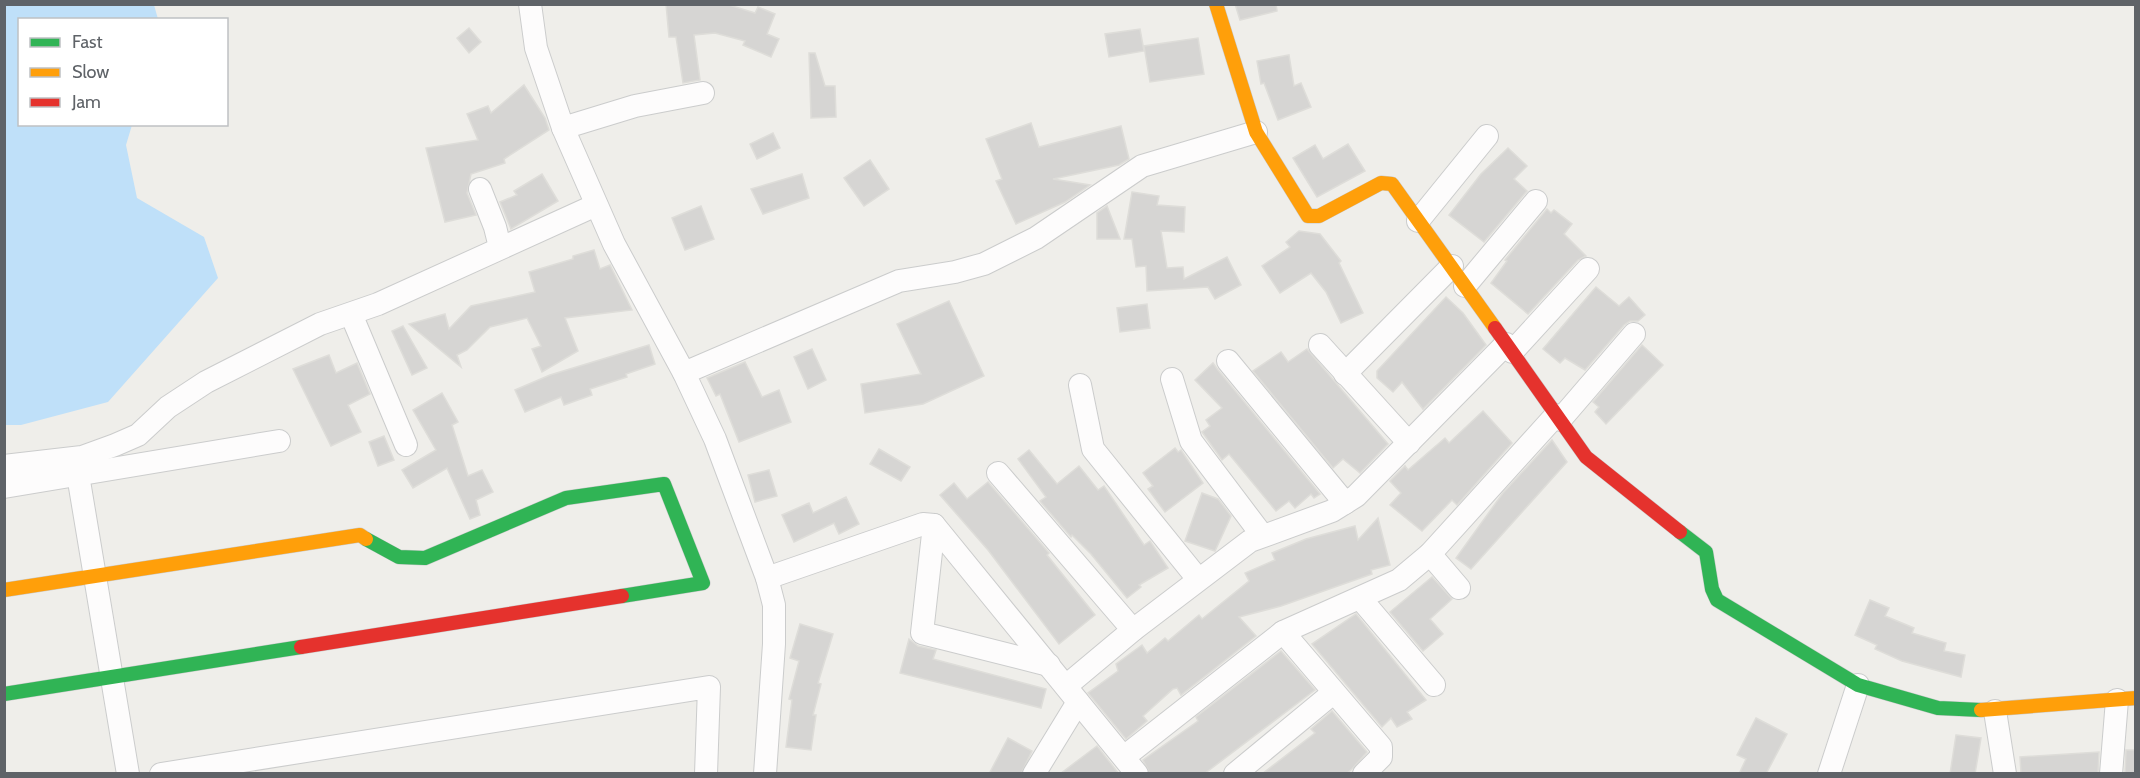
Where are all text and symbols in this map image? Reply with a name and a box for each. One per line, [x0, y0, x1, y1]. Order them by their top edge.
legend [18, 18, 228, 126]
text: Fast [72, 31, 103, 53]
text: Slow [72, 61, 109, 83]
text: Jam [71, 91, 101, 113]

